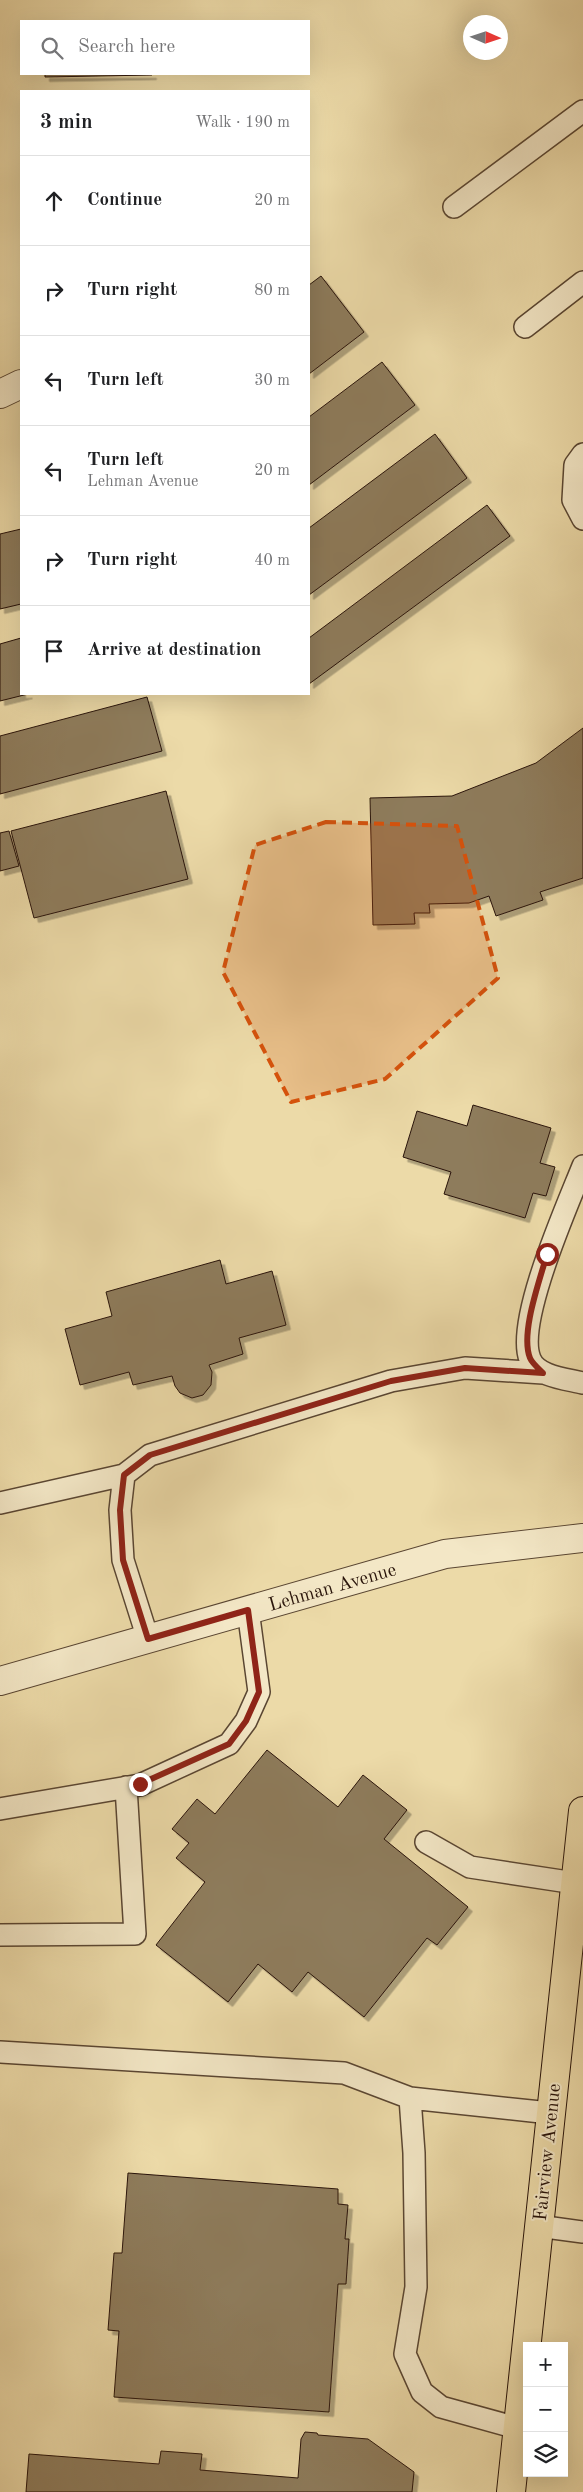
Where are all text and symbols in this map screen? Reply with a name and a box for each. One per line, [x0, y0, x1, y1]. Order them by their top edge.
north arrow [463, 15, 508, 60]
search box [20, 20, 310, 75]
icon: search [38, 34, 66, 62]
text: Search here [78, 38, 175, 57]
text: 3 min [40, 112, 93, 133]
text: Walk · 190 m [195, 115, 290, 131]
icon: ahead [40, 187, 68, 215]
text: Continue [87, 191, 162, 210]
text: 20 m [254, 193, 290, 209]
icon: right [40, 277, 68, 305]
text: Turn right [87, 281, 177, 300]
text: 80 m [254, 283, 290, 299]
icon: left [40, 367, 68, 395]
text: Turn left [87, 371, 164, 390]
text: 30 m [254, 373, 290, 389]
text: Turn left [87, 451, 164, 470]
icon: left [40, 457, 68, 485]
text: 20 m [254, 463, 290, 479]
text: Lehman Avenue [87, 474, 198, 490]
icon: right [40, 547, 68, 575]
text: Turn right [87, 551, 177, 570]
text: 40 m [254, 553, 290, 569]
icon: arrive [40, 637, 68, 665]
text: Arrive at destination [87, 641, 261, 660]
route start [536, 1243, 559, 1266]
street label: Lehman Avenue [267, 1561, 399, 1616]
route end [129, 1773, 152, 1796]
street label: Fairview Avenue [532, 2082, 565, 2222]
map controls [523, 2342, 568, 2477]
button: + [523, 2342, 568, 2387]
button: − [523, 2387, 568, 2432]
button: layers [523, 2432, 568, 2477]

